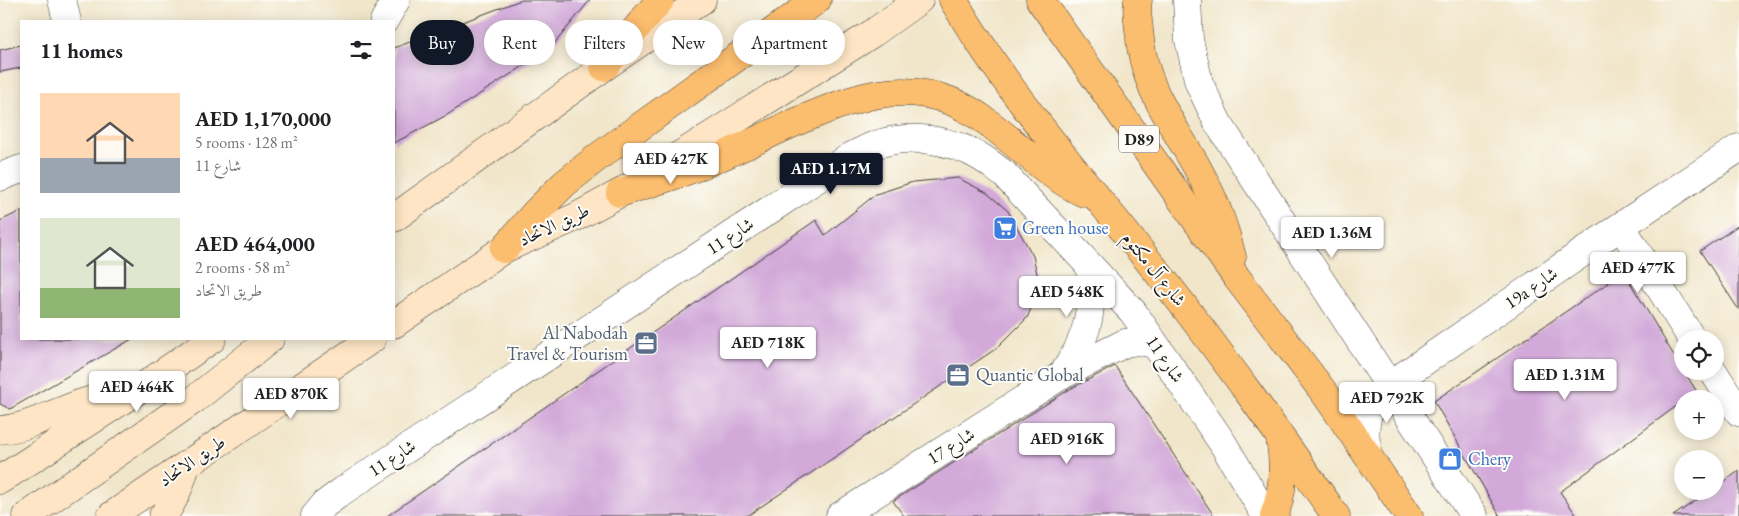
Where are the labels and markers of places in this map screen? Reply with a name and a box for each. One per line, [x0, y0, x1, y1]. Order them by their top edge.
pin: AED 427K [619, 142, 723, 185]
pin: AED 1.17M [774, 152, 888, 195]
supermarket icon: Green house [992, 215, 1018, 241]
place label: Green house [1022, 216, 1109, 239]
pin: AED 1.36M [1275, 216, 1389, 259]
pin: AED 477K [1586, 252, 1690, 294]
pin: AED 548K [1015, 276, 1119, 318]
place label: Al Nabodah Travel & Tourism [507, 321, 628, 365]
pin: AED 718K [716, 326, 820, 369]
office icon: Al Nabodah Travel & Tourism [633, 330, 659, 356]
pin: AED 1.31M [1508, 358, 1622, 401]
office icon: Quantic Global [945, 362, 971, 388]
place label: Quantic Global [976, 363, 1084, 386]
pin: AED 464K [85, 370, 189, 413]
pin: AED 870K [239, 378, 343, 420]
pin: AED 792K [1335, 382, 1439, 424]
pin: AED 916K [1015, 422, 1119, 465]
shop icon: Chery [1437, 446, 1463, 472]
place label: Chery [1468, 447, 1511, 470]

